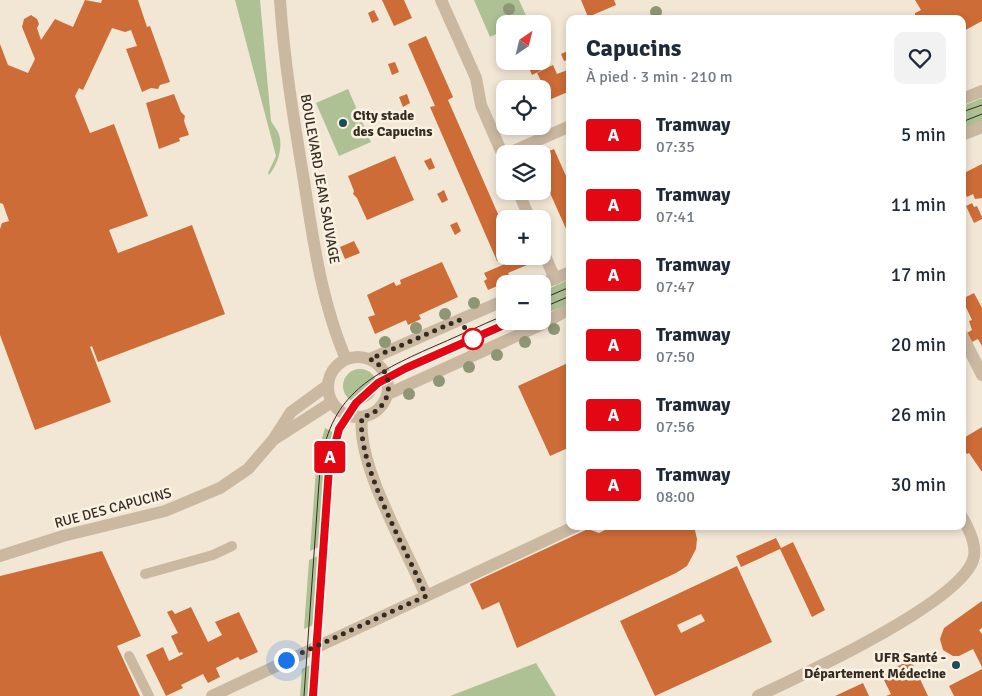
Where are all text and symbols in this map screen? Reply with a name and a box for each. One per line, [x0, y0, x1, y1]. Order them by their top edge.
north arrow [496, 15, 551, 70]
map controls [496, 15, 551, 330]
button: heart [894, 32, 946, 84]
text: Capucins [586, 33, 681, 63]
text: À pied · 3 min · 210 m [586, 67, 733, 87]
button: locate [496, 80, 551, 135]
street label: BOULEVARD JEAN SAUVAGE [297, 93, 343, 265]
place label: City stade des Capucins [353, 107, 432, 140]
text: Tramway [656, 113, 730, 137]
marker: City stade des Capucins [337, 117, 349, 129]
text: 5 min [901, 123, 946, 147]
text: A [608, 124, 619, 146]
text: 07:35 [656, 137, 695, 157]
button: layers [496, 145, 551, 200]
text: Tramway [656, 183, 730, 207]
text: 11 min [891, 193, 946, 217]
text: A [608, 194, 619, 216]
text: 07:41 [656, 207, 695, 227]
button: + [496, 210, 551, 265]
text: Tramway [656, 253, 730, 277]
text: 17 min [891, 263, 946, 287]
text: A [608, 264, 619, 286]
button: − [496, 275, 551, 330]
text: 07:47 [656, 277, 695, 297]
text: Tramway [656, 323, 730, 347]
unlabelled marker [462, 328, 484, 350]
text: 20 min [891, 333, 946, 357]
text: A [608, 334, 619, 356]
text: 07:50 [656, 347, 695, 367]
text: Tramway [656, 393, 730, 417]
text: 26 min [891, 403, 946, 427]
text: A [608, 404, 619, 426]
text: 07:56 [656, 417, 695, 437]
line badge: A [314, 441, 346, 473]
text: A [324, 446, 336, 468]
text: Tramway [656, 463, 730, 487]
text: 30 min [891, 473, 946, 497]
text: A [608, 474, 619, 496]
street label: RUE DES CAPUCINS [53, 484, 174, 532]
text: 08:00 [656, 487, 695, 507]
your location [274, 648, 299, 673]
place label: UFR Santé - Département Médecine [804, 649, 946, 682]
marker: UFR Santé - Département Médecine [950, 659, 962, 671]

